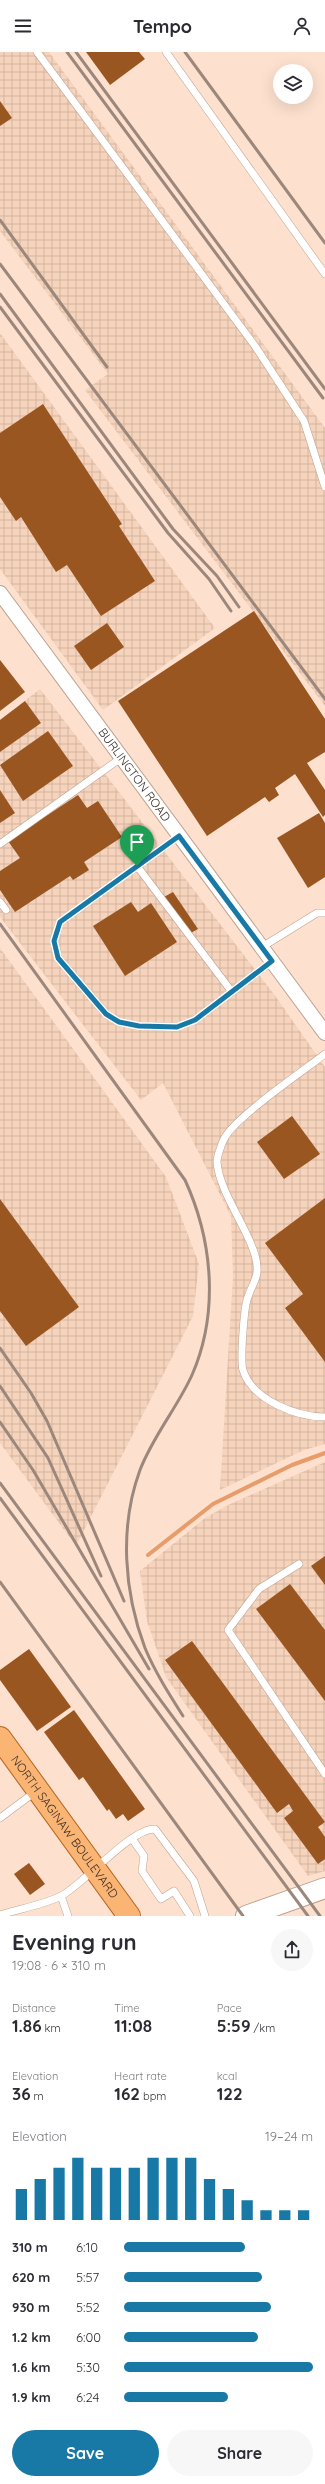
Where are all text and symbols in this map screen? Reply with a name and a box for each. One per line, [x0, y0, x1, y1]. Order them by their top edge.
icon: menu [12, 15, 34, 37]
text: Tempo [133, 15, 192, 38]
icon: person [291, 15, 313, 37]
map controls [273, 64, 313, 104]
button: layers [273, 64, 313, 104]
street label: BURLINGTON ROAD [95, 725, 174, 824]
pin [120, 825, 154, 866]
icon: arrive [126, 831, 148, 853]
street label: NORTH SAGINAW BOULEVARD [8, 1752, 122, 1901]
text: Evening run [12, 1928, 137, 1956]
button: share [271, 1929, 313, 1971]
text: 19:08 · 6 × 310 m [12, 1957, 106, 1973]
text: Distance [12, 2001, 56, 2015]
text: Time [114, 2001, 140, 2015]
text: Pace [217, 2001, 242, 2015]
text: 1.86 [12, 2015, 42, 2036]
text: 11:08 [114, 2015, 152, 2036]
text: 5:59 [217, 2015, 251, 2036]
text: km [42, 2021, 61, 2035]
text: /km [251, 2021, 275, 2035]
text: Elevation [12, 2069, 58, 2083]
text: Heart rate [114, 2069, 167, 2083]
text: kcal [217, 2069, 237, 2083]
text: 36 [12, 2083, 31, 2104]
text: 162 [114, 2083, 140, 2104]
text: 122 [217, 2083, 243, 2104]
text: m [31, 2089, 44, 2103]
text: bpm [140, 2089, 166, 2103]
text: Elevation [12, 2128, 67, 2144]
text: 19–24 m [265, 2128, 313, 2144]
text: 310 m [12, 2239, 48, 2255]
text: 6:10 [76, 2239, 98, 2255]
text: 620 m [12, 2269, 50, 2285]
text: 5:57 [76, 2269, 99, 2285]
text: 930 m [12, 2299, 50, 2315]
text: 5:52 [76, 2299, 100, 2315]
text: 1.2 km [12, 2329, 51, 2345]
text: 6:00 [76, 2329, 101, 2345]
text: 1.6 km [12, 2359, 51, 2375]
text: 5:30 [76, 2359, 100, 2375]
text: 1.9 km [12, 2389, 51, 2405]
text: 6:24 [76, 2389, 99, 2405]
button: Save [12, 2430, 159, 2476]
button: Share [167, 2430, 313, 2476]

